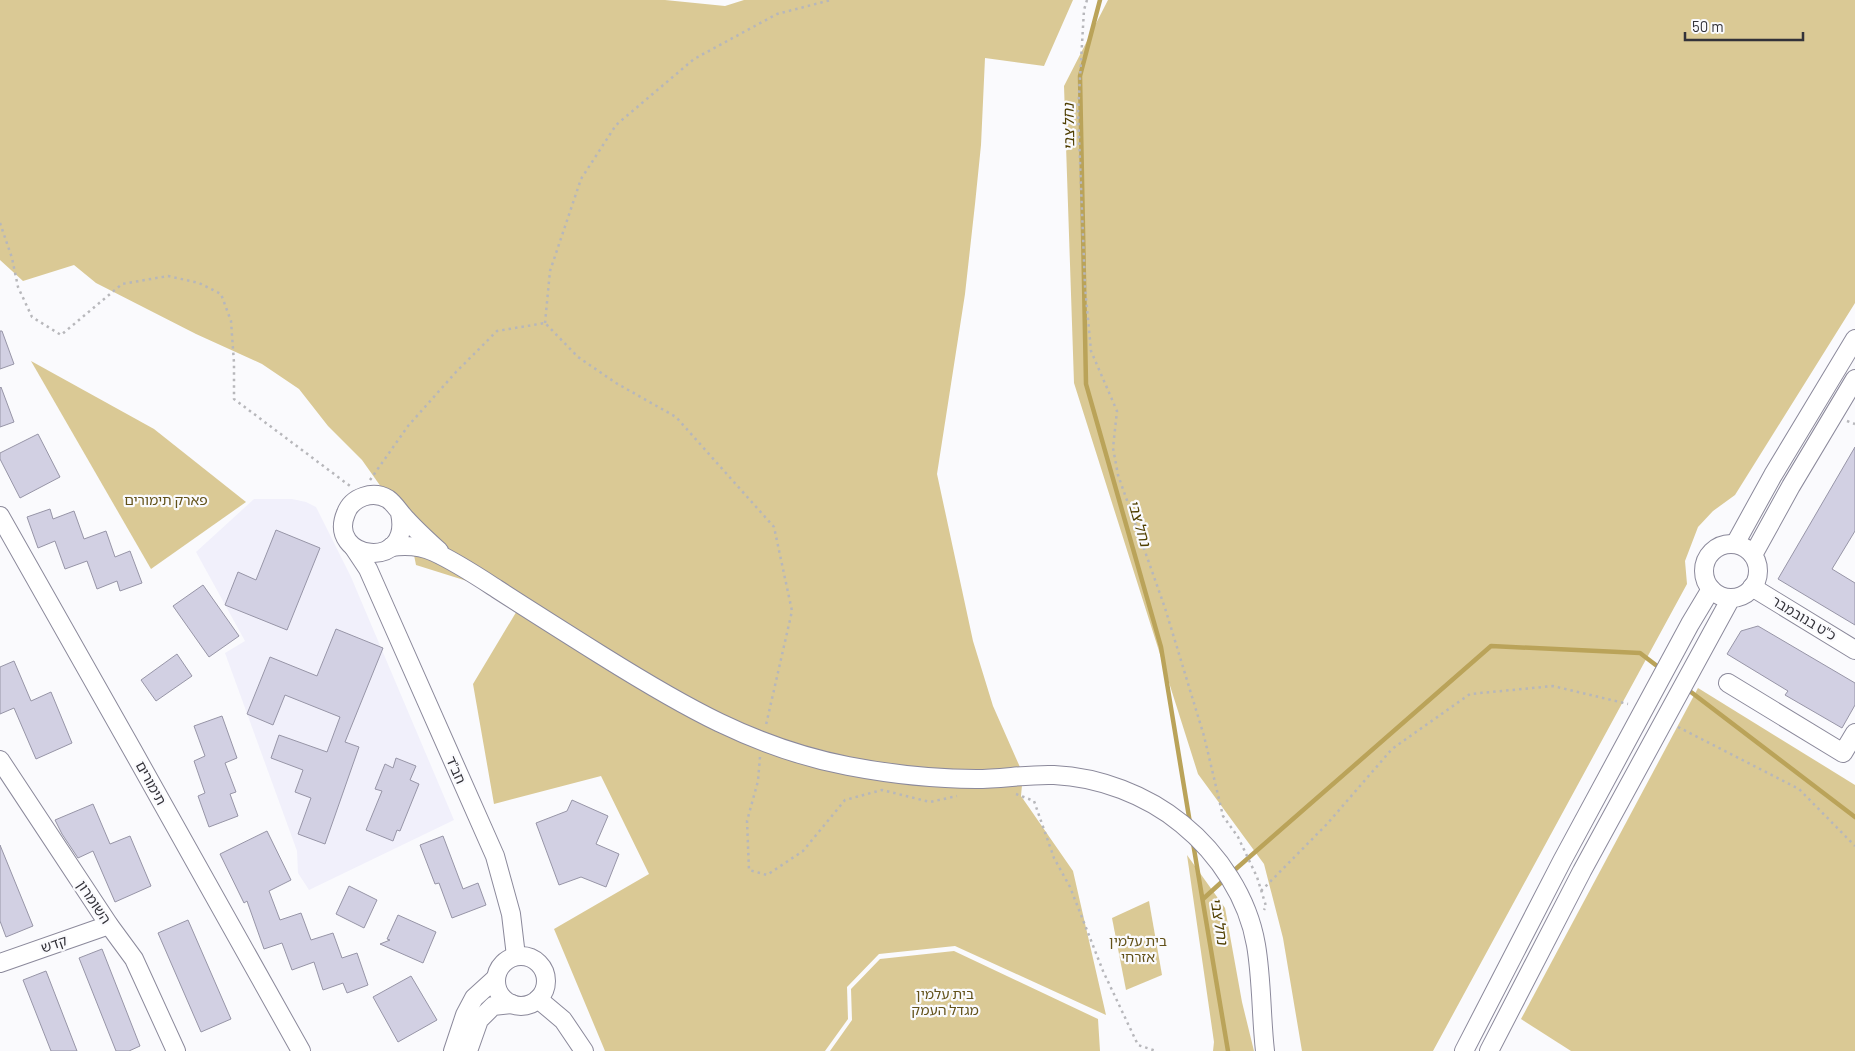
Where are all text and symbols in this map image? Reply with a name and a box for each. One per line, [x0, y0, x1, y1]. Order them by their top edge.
scale bar [1685, 10, 1802, 42]
text: 50 m [1692, 17, 1724, 35]
water label: נחל צבי [1059, 102, 1077, 151]
park label: פארק תימורים [124, 491, 208, 508]
water label: נחל צבי [1125, 497, 1155, 549]
street label: כ"ט בנובמבר [1769, 592, 1840, 643]
street label: חב"ד [443, 753, 470, 786]
street label: תימורים [133, 758, 170, 808]
street label: השומרון [74, 877, 115, 927]
water label: נחל צבי [1207, 896, 1233, 947]
street label: קדש [38, 931, 69, 956]
park label: בית עלמין אזרחי [1109, 932, 1167, 965]
park label: בית עלמין מגדל העמק [911, 985, 979, 1018]

